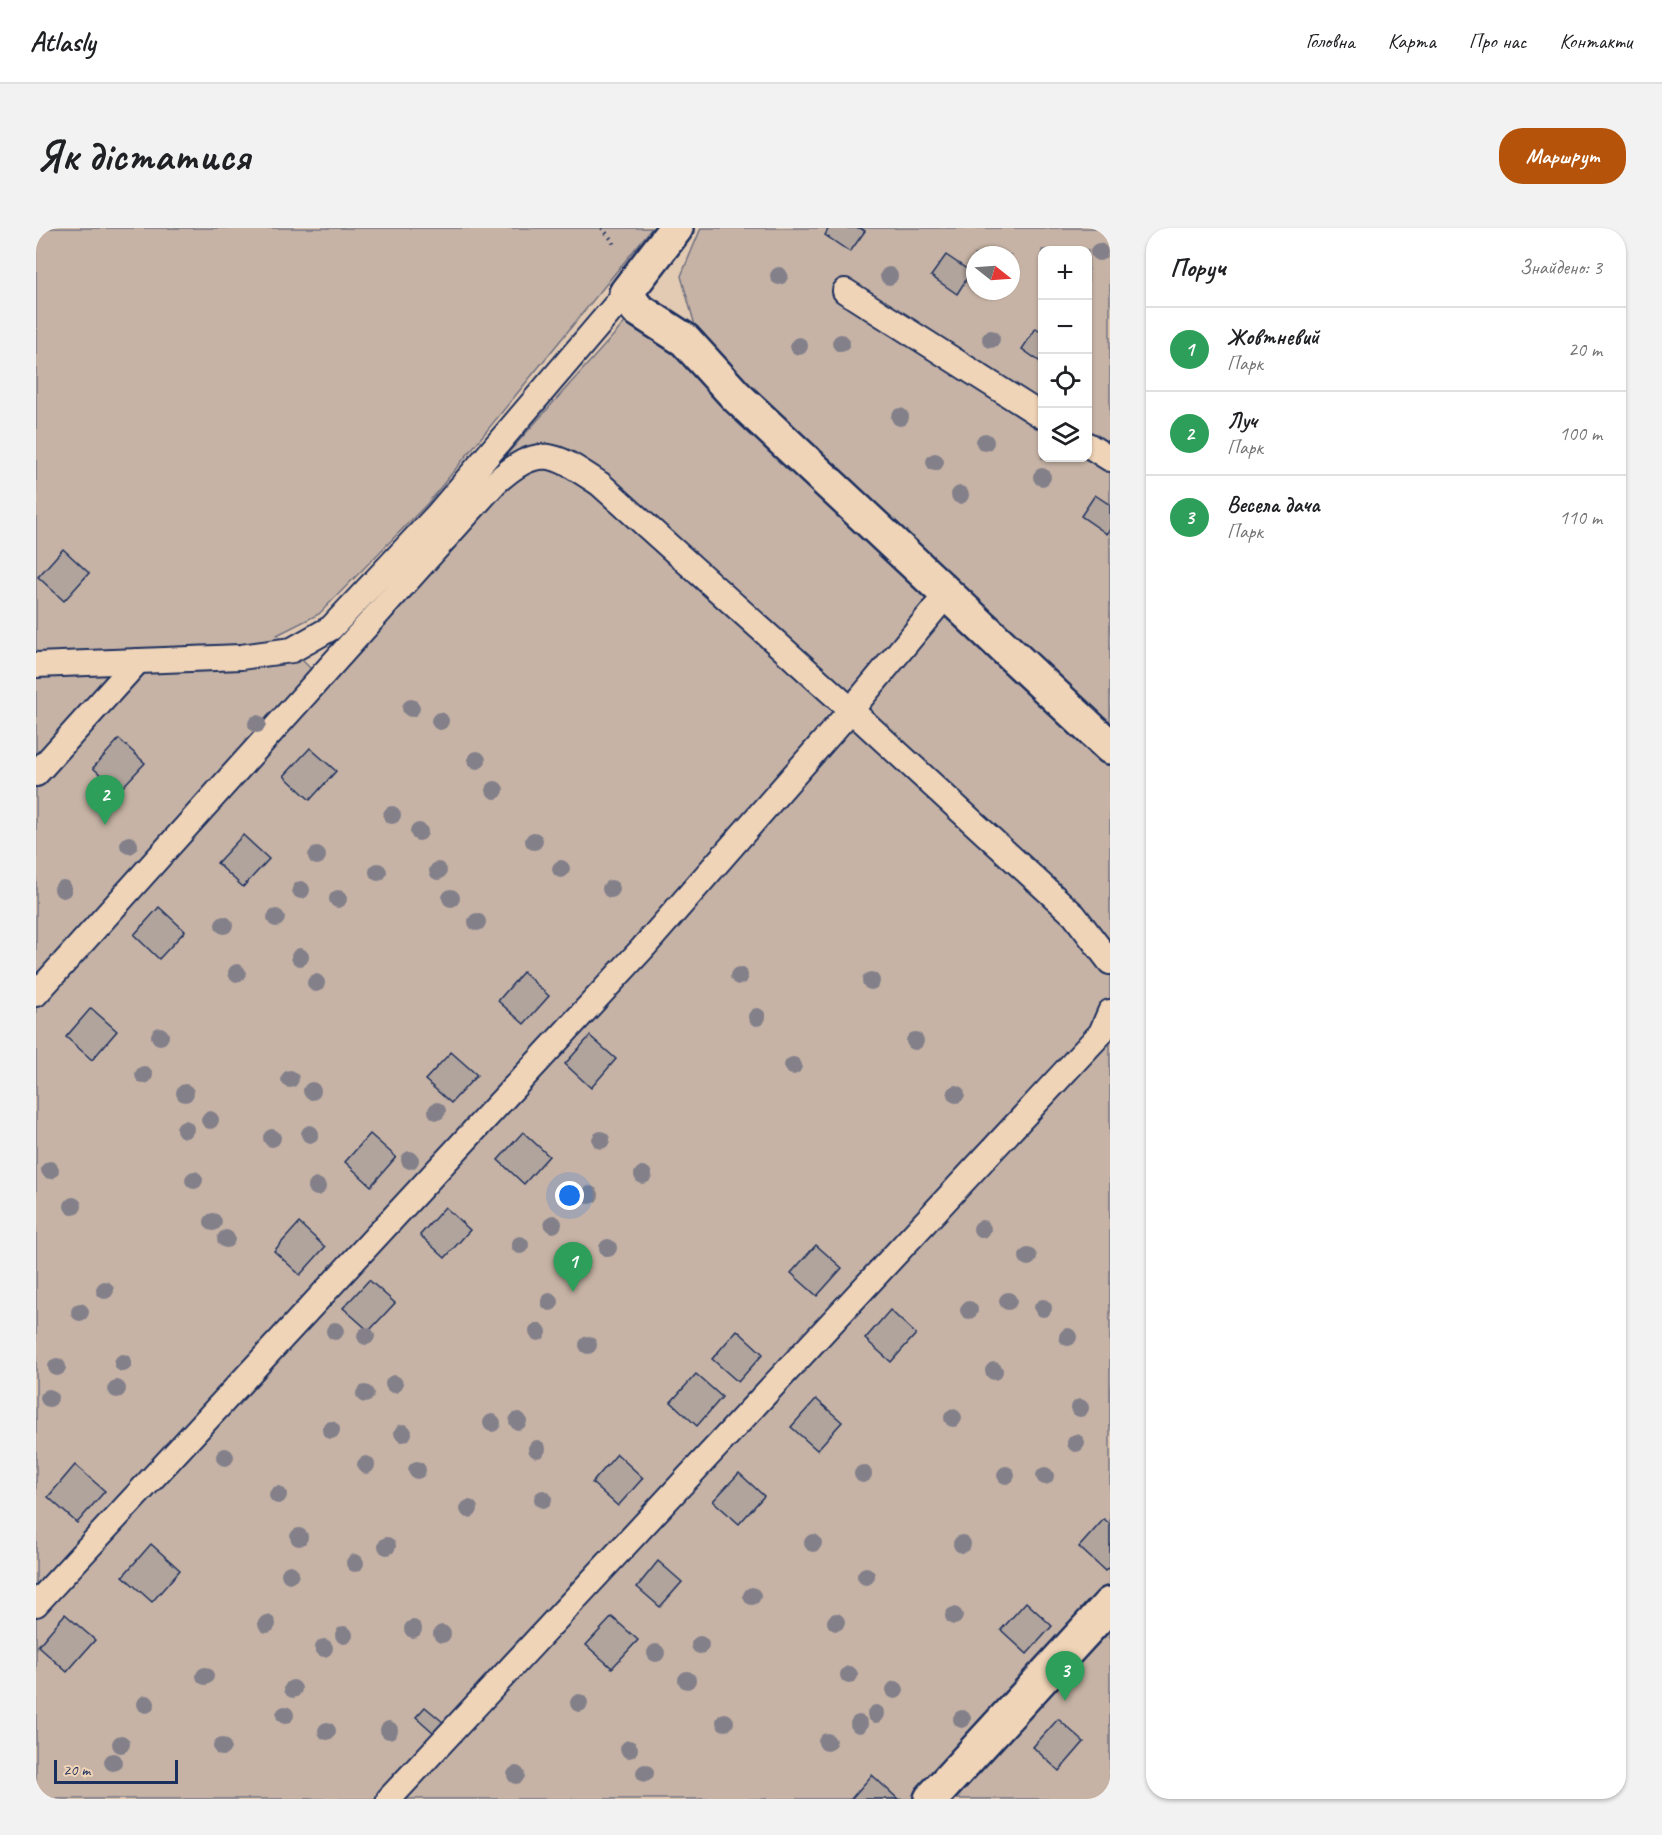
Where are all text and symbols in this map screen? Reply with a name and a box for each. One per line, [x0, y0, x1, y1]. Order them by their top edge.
text: Atlasly [30, 24, 95, 59]
text: Головна [1306, 28, 1355, 54]
text: Карта [1388, 28, 1436, 54]
text: Про нас [1469, 28, 1526, 54]
text: Контакти [1559, 28, 1632, 54]
button: Маршрут [1499, 128, 1626, 184]
text: Як дістатися [36, 130, 250, 183]
north arrow [966, 246, 1020, 300]
map controls [1038, 246, 1092, 462]
button: + [1038, 246, 1092, 300]
text: Поруч [1170, 251, 1226, 284]
text: Знайдено: 3 [1520, 255, 1602, 280]
button: − [1038, 300, 1092, 354]
text: Жовтневий [1227, 323, 1319, 351]
text: 1 [1185, 337, 1194, 362]
text: 20 m [1568, 337, 1602, 362]
text: Парк [1227, 351, 1263, 376]
button: locate [1038, 354, 1092, 408]
text: Луч [1227, 407, 1257, 435]
button: layers [1038, 408, 1092, 462]
text: 2 [1185, 421, 1194, 446]
text: 100 m [1559, 421, 1602, 446]
text: Парк [1227, 435, 1263, 460]
text: Весела дача [1227, 491, 1320, 519]
text: 3 [1185, 505, 1194, 530]
text: 110 m [1559, 505, 1602, 530]
text: Парк [1227, 519, 1263, 544]
pin: 2 [86, 776, 124, 825]
your location [555, 1181, 584, 1210]
pin: 1 [554, 1242, 592, 1292]
pin: 3 [1046, 1652, 1084, 1701]
scale bar [54, 1757, 178, 1784]
text: 20 m [63, 1760, 90, 1780]

